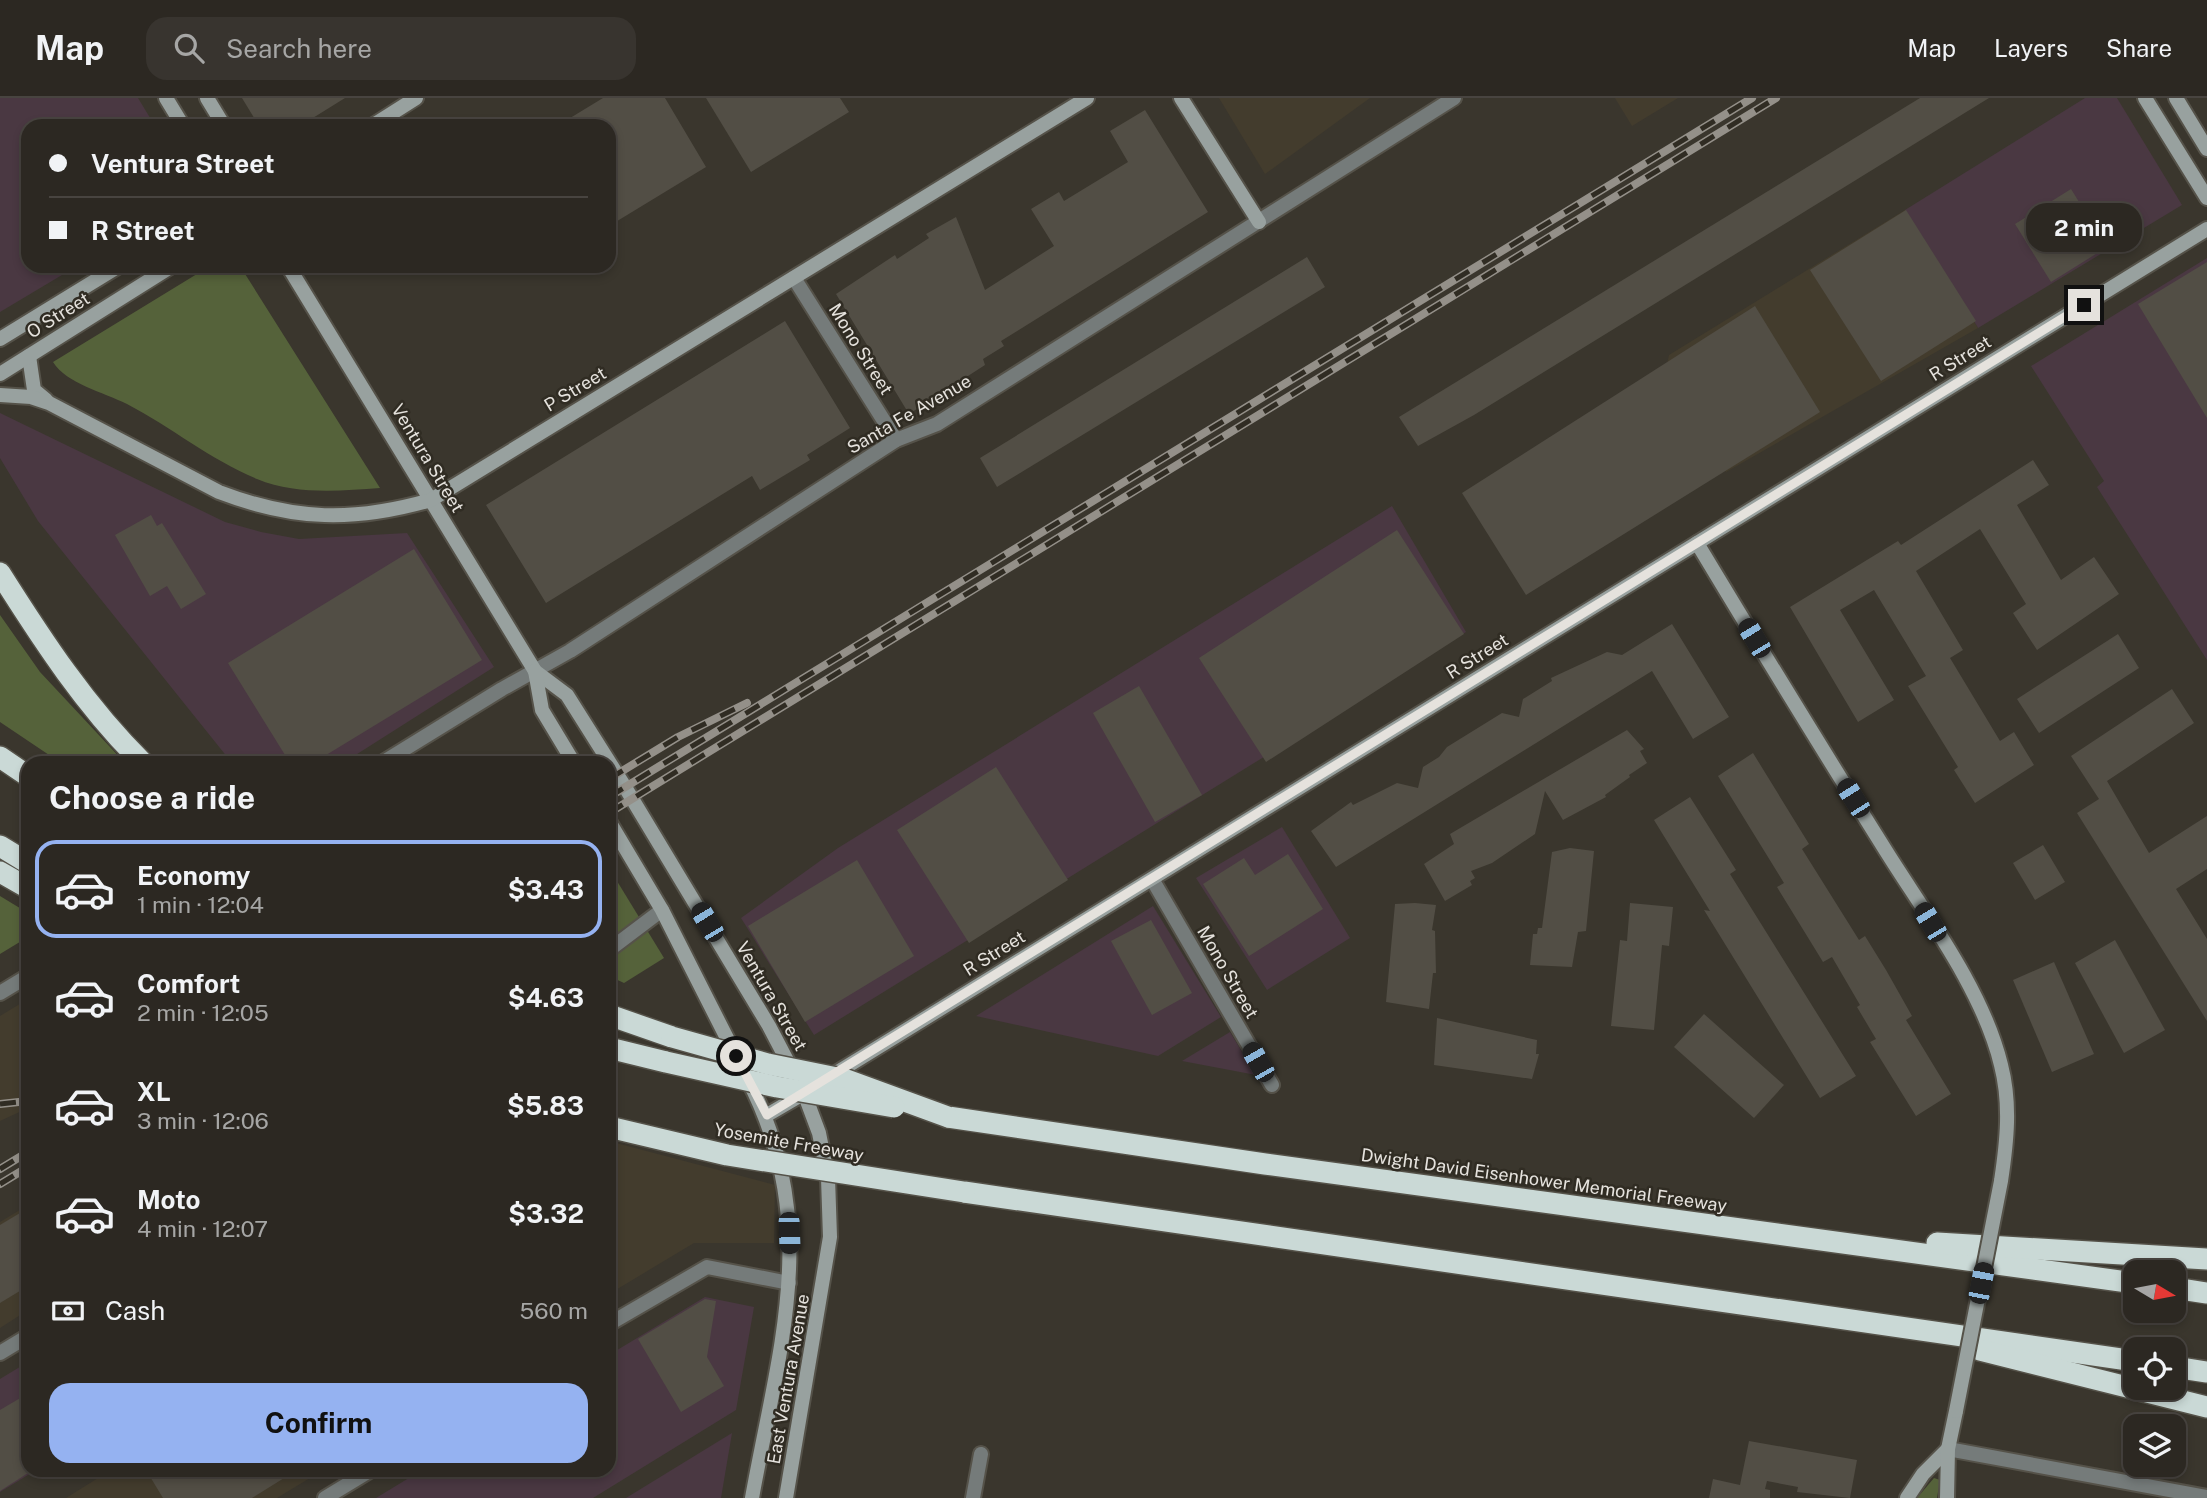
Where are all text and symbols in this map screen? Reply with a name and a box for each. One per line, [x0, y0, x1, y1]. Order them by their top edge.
search box [146, 17, 636, 80]
text: Map [35, 29, 104, 67]
icon: search [170, 29, 208, 67]
text: Search here [226, 33, 372, 64]
text: Map [1907, 34, 1956, 62]
text: Layers [1994, 34, 2068, 62]
text: Share [2106, 34, 2172, 62]
text: Ventura Street [91, 148, 275, 179]
callout: 2 min [2026, 204, 2142, 252]
text: 2 min [2054, 214, 2114, 241]
text: R Street [91, 215, 194, 246]
street label: O Street [23, 288, 93, 342]
route end [2068, 289, 2100, 321]
street label: Mono Street [825, 300, 897, 398]
street label: R Street [1925, 331, 1995, 385]
street label: P Street [540, 362, 610, 416]
street label: Santa Fe Avenue [843, 370, 975, 458]
street label: Ventura Street [387, 400, 469, 516]
car [1735, 615, 1774, 661]
street label: R Street [1442, 629, 1512, 683]
car [1833, 775, 1874, 821]
text: Choose a ride [49, 779, 255, 816]
icon: car [53, 858, 116, 921]
text: Economy [137, 860, 250, 891]
text: $3.43 [508, 874, 584, 905]
text: 1 min · 12:04 [137, 891, 264, 918]
car [688, 899, 727, 945]
car [1911, 899, 1950, 945]
street label: Mono Street [1193, 922, 1263, 1022]
street label: R Street [959, 926, 1029, 980]
street label: Ventura Street [732, 938, 812, 1054]
icon: car [53, 966, 116, 1029]
text: Comfort [137, 968, 240, 999]
text: $4.63 [508, 982, 584, 1013]
text: 2 min · 12:05 [137, 999, 269, 1026]
car [1239, 1039, 1278, 1085]
route start [720, 1040, 752, 1072]
icon: car [53, 1074, 116, 1137]
text: XL [137, 1076, 171, 1107]
text: $5.83 [507, 1090, 584, 1121]
text: 3 min · 12:06 [137, 1107, 269, 1134]
street label: Yosemite Freeway [713, 1119, 866, 1166]
street label: Dwight David Eisenhower Memorial Freeway [1360, 1144, 1729, 1216]
icon: car [53, 1182, 116, 1245]
text: Moto [137, 1184, 200, 1215]
text: $3.32 [508, 1198, 584, 1229]
car [778, 1212, 801, 1254]
text: 4 min · 12:07 [137, 1215, 268, 1242]
car [1967, 1260, 1996, 1306]
north arrow [2123, 1260, 2186, 1323]
map controls [2123, 1260, 2186, 1477]
icon: cash [49, 1292, 87, 1330]
street label: East Ventura Avenue [763, 1292, 813, 1466]
text: Cash [105, 1295, 165, 1326]
text: 560 m [520, 1297, 588, 1324]
button: locate [2123, 1337, 2186, 1400]
button: Confirm [49, 1383, 588, 1463]
button: layers [2123, 1414, 2186, 1477]

